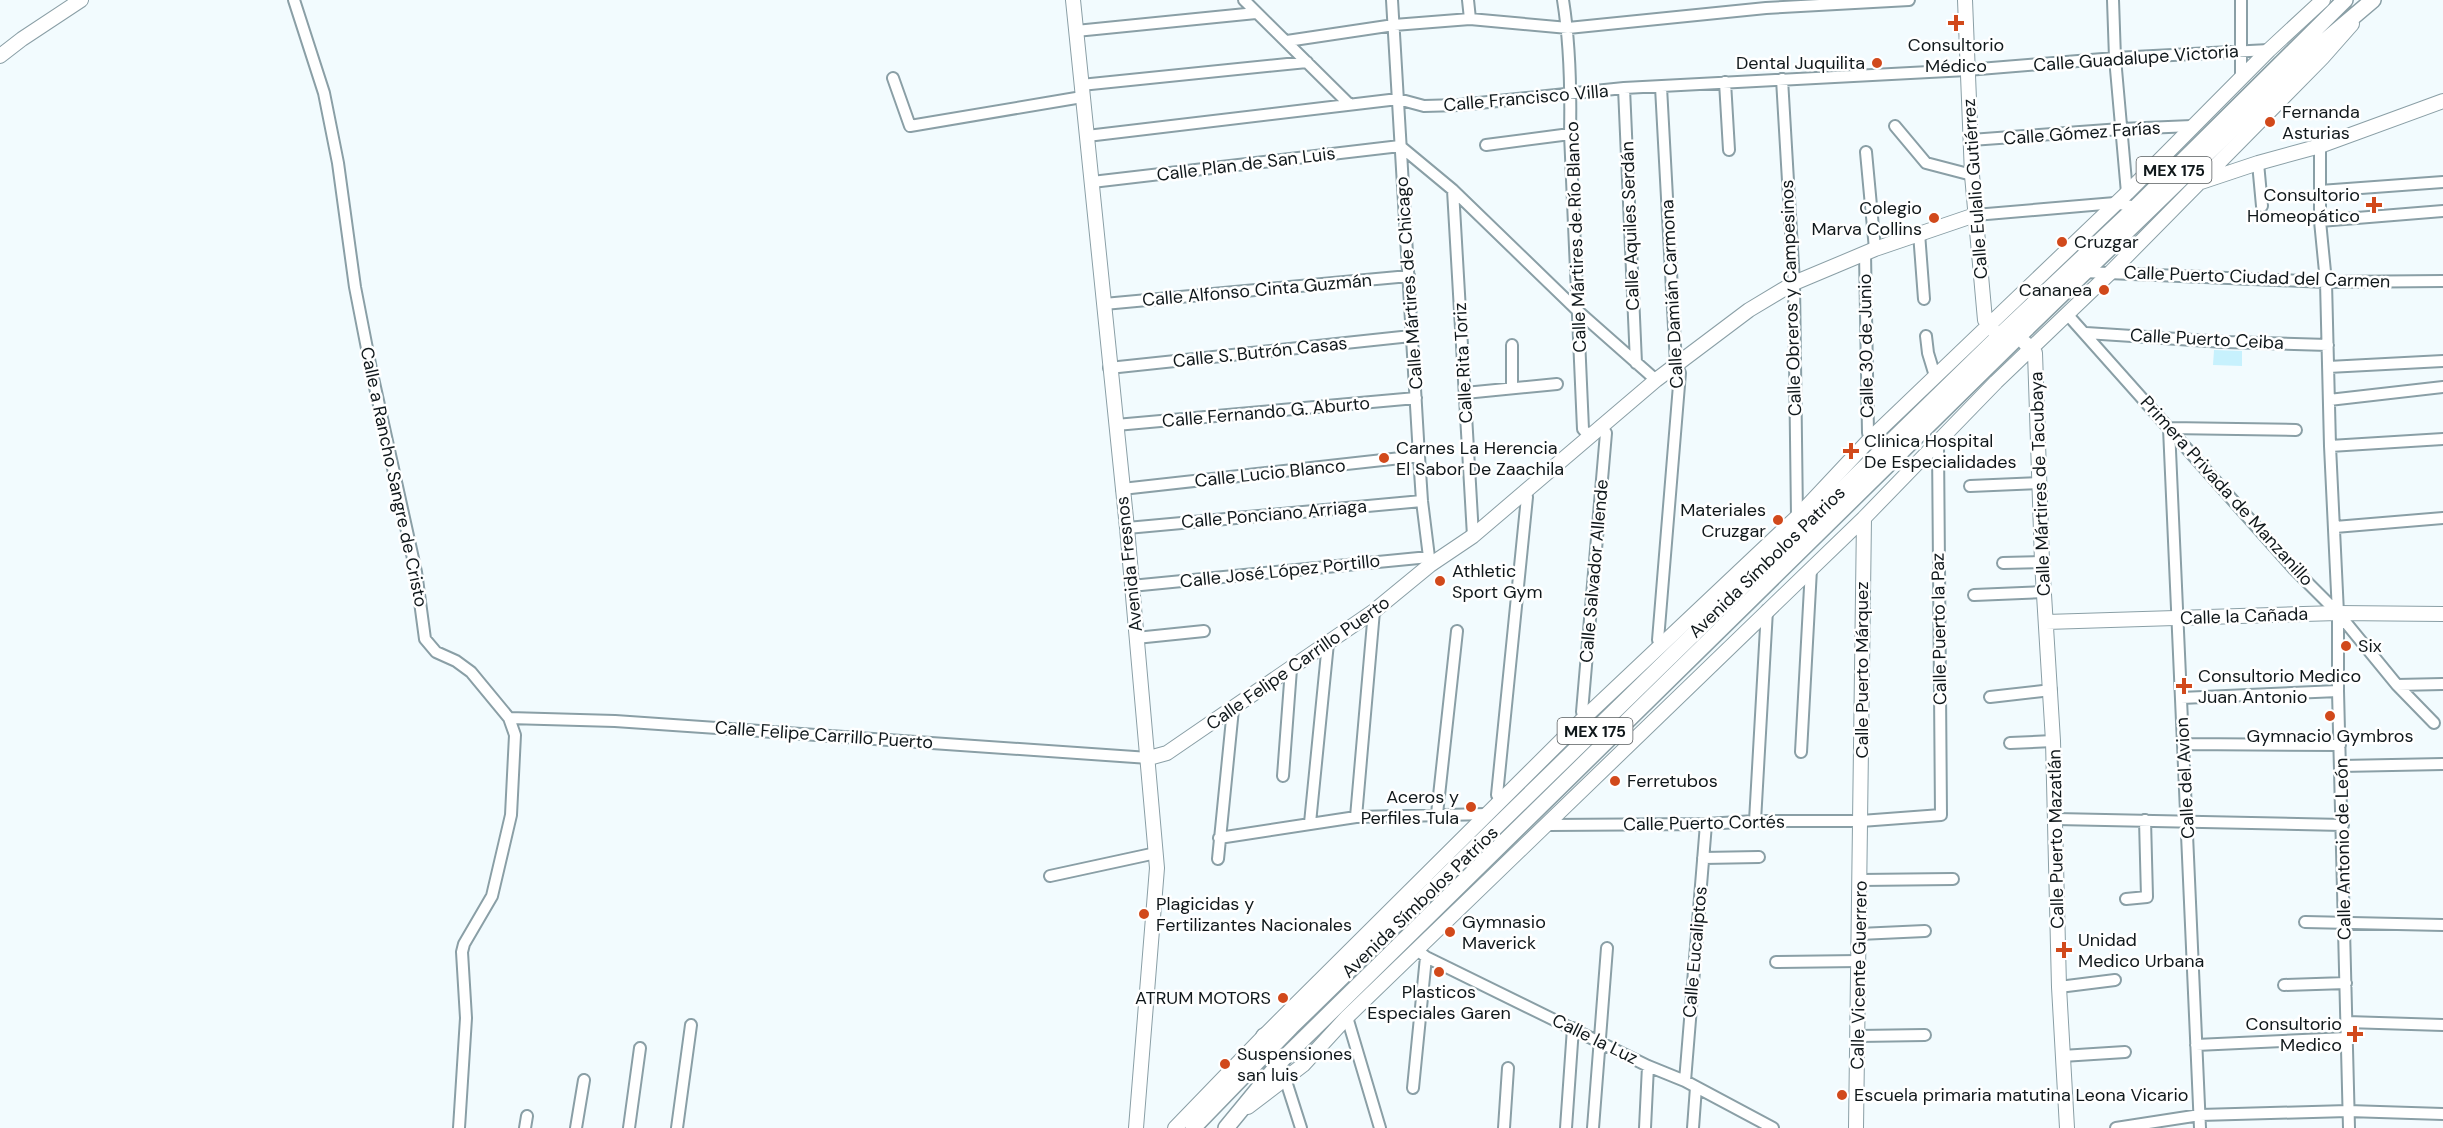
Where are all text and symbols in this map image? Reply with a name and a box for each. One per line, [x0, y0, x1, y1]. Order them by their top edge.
marker: Consultorio Médico [1947, 14, 1965, 32]
place label: Consultorio Médico [1908, 33, 2004, 78]
street label: Calle Guadalupe Victoria [2032, 39, 2240, 77]
place label: Dental Juquilita [1736, 51, 1865, 75]
marker: Dental Juquilita [1870, 56, 1884, 70]
street label: Calle Francisco Villa [1442, 79, 1610, 117]
street label: Calle Eulalio Gutiérrez [1957, 98, 1993, 280]
place label: Fernanda Asturias [2282, 100, 2360, 145]
marker: Fernanda Asturias [2263, 115, 2277, 129]
street label: Calle Gómez Farías [2003, 116, 2161, 150]
street label: Calle Mártires de Río Blanco [1560, 121, 1592, 353]
street label: Calle Plan de San Luis [1155, 141, 1337, 187]
street label: Calle Aquiles Serdán [1615, 141, 1645, 311]
road number: MEX 175 [2136, 157, 2212, 183]
street label: Calle Mártires de Chicago [1390, 176, 1428, 390]
street label: Calle Obreros y Campesinos [1775, 179, 1807, 417]
place label: Consultorio Homeopático [2247, 183, 2360, 228]
place label: Colegio Marva Collins [1811, 196, 1922, 241]
marker: Consultorio Homeopático [2365, 196, 2383, 214]
street label: Calle Damián Carmona [1655, 199, 1689, 389]
marker: Colegio Marva Collins [1927, 211, 1941, 225]
place label: Cruzgar [2074, 230, 2139, 254]
marker: Cruzgar [2055, 235, 2069, 249]
street label: Calle Puerto Ciudad del Carmen [2123, 260, 2391, 294]
street label: Calle Alfonso Cinta Guzmán [1141, 268, 1373, 312]
street label: Calle 30 de Junio [1853, 274, 1879, 418]
place label: Cananea [2019, 278, 2092, 302]
marker: Cananea [2097, 283, 2111, 297]
street label: Calle Rita Toriz [1448, 302, 1478, 424]
street label: Calle Puerto Ceiba [2129, 323, 2285, 355]
street label: Calle S. Butrón Casas [1172, 331, 1348, 373]
street label: Calle a Rancho Sangre de Cristo [355, 345, 433, 609]
street label: Calle Mártires de Tacubaya [2024, 371, 2056, 597]
street label: Calle Fernando G. Aburto [1161, 391, 1371, 433]
street label: Primera Privada de Manzanillo [2135, 391, 2319, 591]
place label: Clinica Hospital De Especialidades [1864, 429, 2016, 474]
place label: Carnes La Herencia El Sabor De Zaachila [1396, 436, 1564, 481]
marker: Clinica Hospital De Especialidades [1842, 442, 1860, 460]
marker: Carnes La Herencia El Sabor De Zaachila [1377, 451, 1391, 465]
street label: Calle Lucio Blanco [1193, 453, 1347, 493]
street label: Calle Salvador Allende [1574, 478, 1614, 664]
street label: Avenida Símbolos Patrios [1683, 481, 1851, 643]
street label: Calle Ponciano Arriaga [1180, 494, 1368, 534]
street label: Avenida Fresnos [1110, 495, 1148, 633]
place label: Materiales Cruzgar [1680, 498, 1766, 543]
marker: Materiales Cruzgar [1771, 513, 1785, 527]
street label: Calle José López Portillo [1179, 549, 1381, 593]
street label: Calle Puerto la Paz [1926, 553, 1952, 705]
place label: Athletic Sport Gym [1452, 559, 1543, 604]
marker: Athletic Sport Gym [1433, 574, 1447, 588]
street label: Calle Puerto Márquez [1850, 582, 1874, 758]
street label: Calle Felipe Carrillo Puerto [1202, 590, 1394, 736]
street label: Calle la Cañada [2180, 602, 2308, 630]
place label: Six [2358, 634, 2382, 658]
marker: Six [2339, 639, 2353, 653]
place label: Consultorio Medico Juan Antonio [2198, 664, 2361, 709]
marker: Consultorio Medico Juan Antonio [2175, 677, 2193, 695]
marker: Gymnacio Gymbros [2323, 709, 2337, 723]
street label: Calle Felipe Carrillo Puerto [714, 715, 934, 755]
street label: Calle del Avion [2170, 717, 2200, 839]
road number: MEX 175 [1558, 718, 1632, 744]
place label: Gymnacio Gymbros [2247, 724, 2413, 748]
street label: Calle Puerto Mazatlán [2042, 749, 2070, 929]
street label: Calle Antonio de León [2329, 758, 2357, 940]
place label: Ferretubos [1627, 769, 1718, 793]
marker: Ferretubos [1608, 774, 1622, 788]
place label: Aceros y Perfiles Tula [1361, 785, 1459, 830]
marker: Aceros y Perfiles Tula [1464, 800, 1478, 814]
street label: Calle Puerto Cortés [1623, 810, 1785, 836]
street label: Avenida Símbolos Patrios [1336, 821, 1504, 983]
street label: Calle Vicente Guerrero [1845, 880, 1873, 1070]
street label: Calle Eucaliptos [1677, 885, 1713, 1019]
place label: Plagicidas y Fertilizantes Nacionales [1156, 892, 1352, 937]
marker: Plagicidas y Fertilizantes Nacionales [1137, 907, 1151, 921]
place label: Gymnasio Maverick [1462, 910, 1546, 955]
marker: Gymnasio Maverick [1443, 925, 1457, 939]
place label: Unidad Medico Urbana [2078, 928, 2204, 973]
marker: Unidad Medico Urbana [2055, 941, 2073, 959]
marker: Plasticos Especiales Garen [1432, 965, 1446, 979]
place label: Plasticos Especiales Garen [1367, 980, 1511, 1025]
place label: ATRUM MOTORS [1135, 986, 1271, 1010]
marker: ATRUM MOTORS [1276, 991, 1290, 1005]
street label: Calle la Luz [1548, 1008, 1642, 1070]
place label: Consultorio Medico [2246, 1012, 2342, 1057]
marker: Consultorio Medico [2346, 1025, 2364, 1043]
place label: Suspensiones san luis [1237, 1042, 1352, 1087]
marker: Suspensiones san luis [1218, 1057, 1232, 1071]
place label: Escuela primaria matutina Leona Vicario [1854, 1083, 2189, 1107]
marker: Escuela primaria matutina Leona Vicario [1835, 1088, 1849, 1102]

